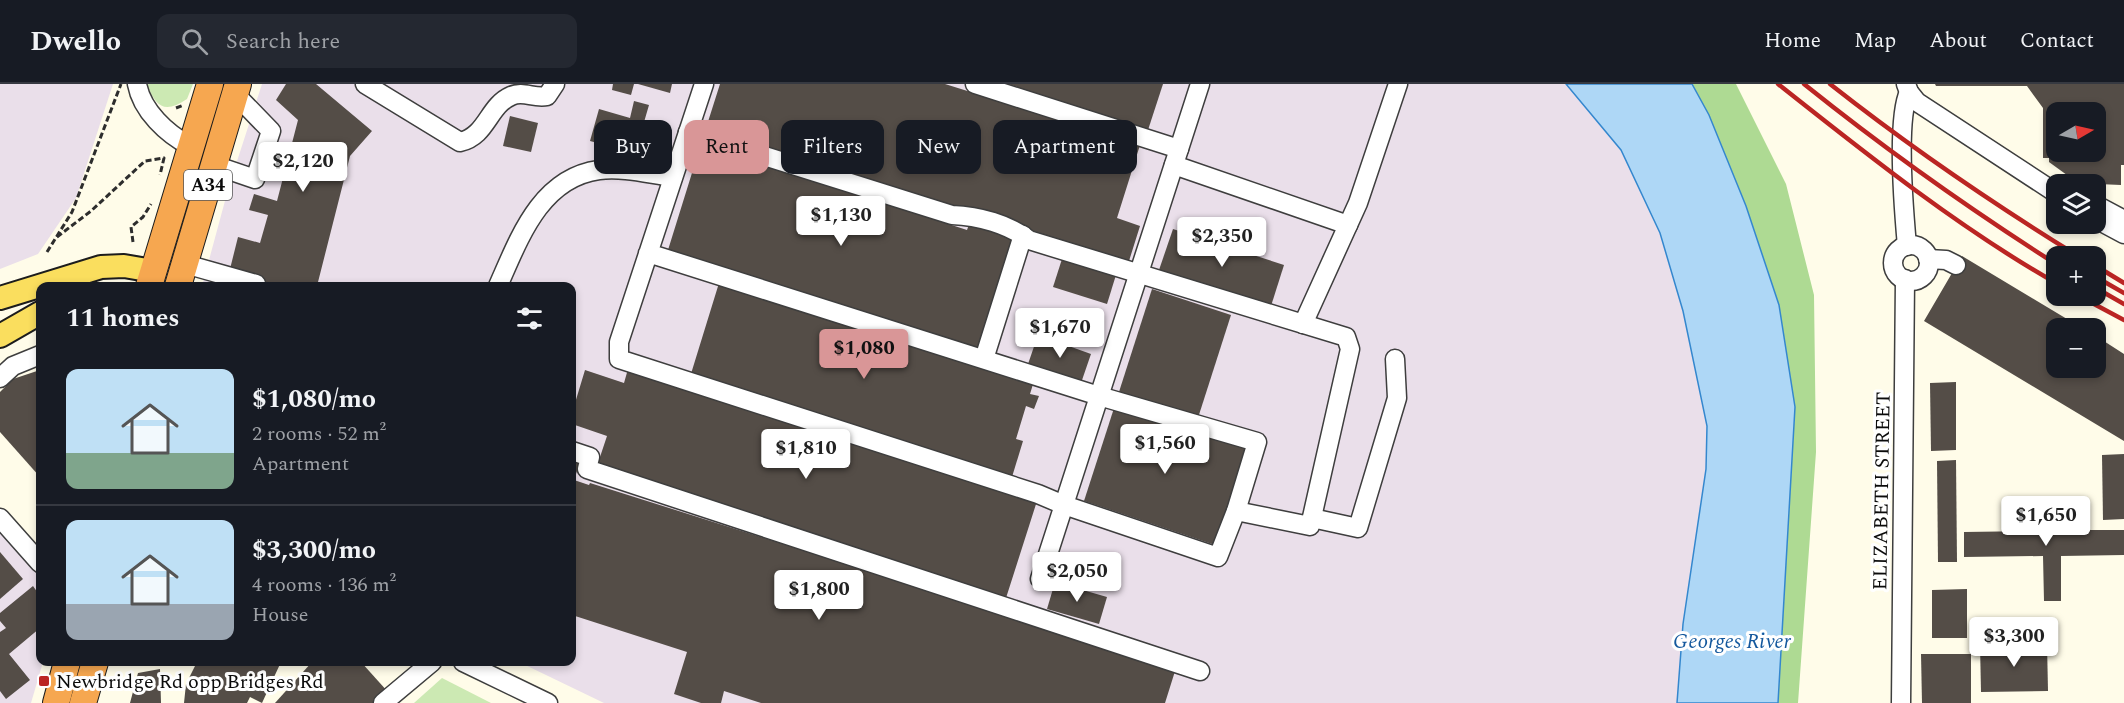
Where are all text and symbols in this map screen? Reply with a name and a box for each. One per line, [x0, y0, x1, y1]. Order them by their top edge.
search box [157, 14, 577, 68]
text: Dwello [30, 20, 121, 63]
icon: search [178, 25, 211, 58]
text: Search here [226, 25, 340, 58]
text: Home [1764, 25, 1821, 57]
text: Map [1854, 25, 1896, 57]
text: About [1929, 25, 1987, 57]
text: Contact [2020, 25, 2094, 57]
north arrow [2046, 102, 2106, 162]
map controls [2046, 102, 2106, 378]
chip: Buy [594, 120, 672, 174]
chip: Rent [684, 120, 769, 174]
chip: Filters [781, 120, 884, 174]
chip: New [896, 120, 981, 174]
chip: Apartment [993, 120, 1137, 174]
pin: $2,120 [254, 142, 352, 193]
text: $2,120 [272, 146, 334, 176]
road number: A34 [184, 170, 232, 200]
button: layers [2046, 174, 2106, 234]
pin: $1,130 [792, 196, 890, 247]
text: $1,130 [810, 200, 872, 230]
pin: $2,350 [1173, 217, 1271, 268]
text: $2,350 [1191, 221, 1253, 251]
button: + [2046, 246, 2106, 306]
text: 11 homes [66, 298, 180, 338]
icon: filters [513, 302, 546, 335]
pin: $1,670 [1011, 308, 1109, 359]
text: $1,670 [1029, 312, 1091, 342]
button: − [2046, 318, 2106, 378]
pin: $1,080 [815, 329, 913, 380]
text: $1,080 [833, 333, 895, 363]
text: $1,080/mo [252, 379, 376, 419]
street label: ELIZABETH STREET [1865, 391, 1899, 591]
icon: home [114, 393, 186, 465]
text: 2 rooms · 52 m² [252, 419, 386, 449]
pin: $1,560 [1116, 424, 1214, 475]
text: $1,560 [1134, 428, 1196, 458]
pin: $1,810 [757, 429, 855, 480]
text: $1,810 [775, 433, 837, 463]
text: Apartment [252, 449, 349, 479]
pin: $1,650 [1997, 496, 2095, 547]
text: $1,650 [2015, 500, 2077, 530]
text: $3,300/mo [252, 530, 376, 570]
icon: home [114, 544, 186, 616]
pin: $2,050 [1028, 552, 1126, 603]
text: $2,050 [1046, 556, 1108, 586]
text: 4 rooms · 136 m² [252, 570, 396, 600]
pin: $1,800 [770, 570, 868, 621]
text: $1,800 [788, 574, 850, 604]
text: House [252, 600, 309, 630]
pin: $3,300 [1965, 617, 2063, 668]
text: $3,300 [1983, 621, 2045, 651]
water label: Georges River [1673, 626, 1792, 658]
place label: Newbridge Rd opp Bridges Rd [56, 667, 324, 697]
marker: Newbridge Rd opp Bridges Rd [37, 674, 51, 688]

